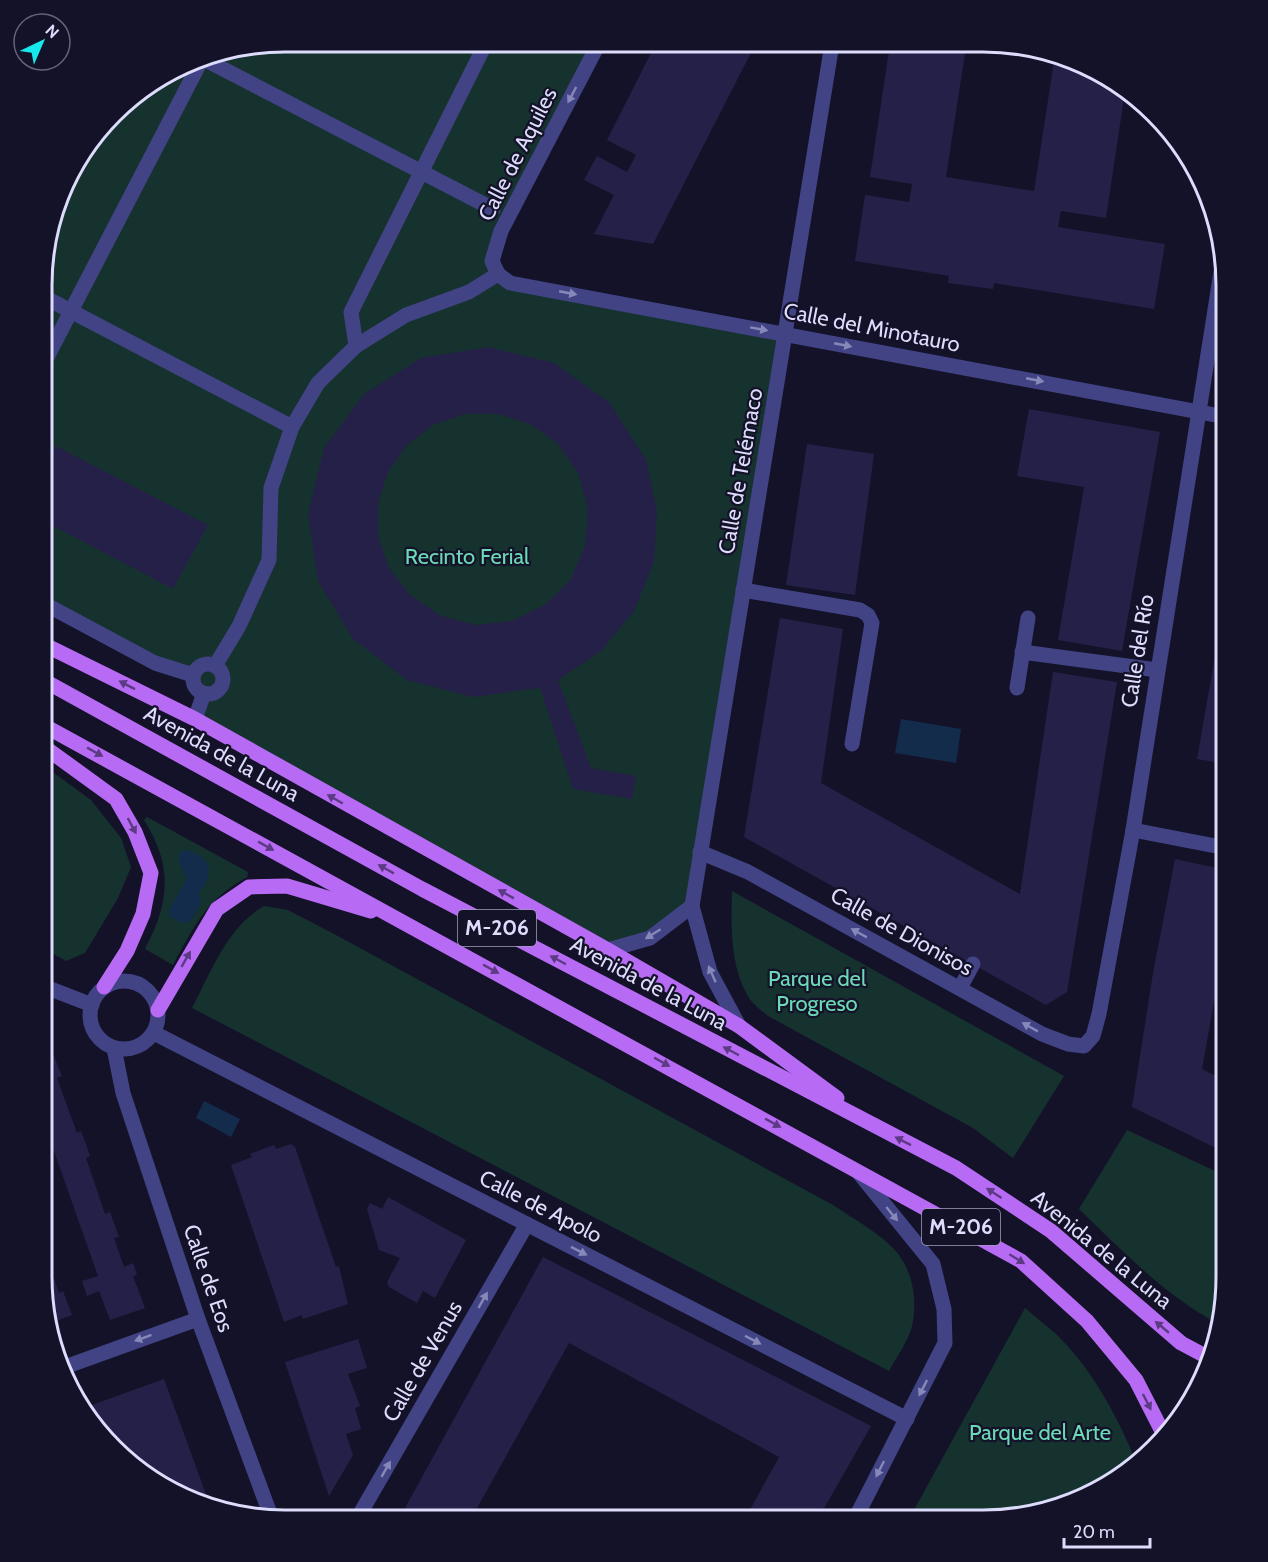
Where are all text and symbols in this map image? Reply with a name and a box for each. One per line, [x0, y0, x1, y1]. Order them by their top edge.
north arrow [12, 12, 72, 72]
text: N [41, 21, 63, 42]
street label: Calle de Aquiles [472, 83, 563, 226]
one-way arrow [567, 86, 577, 103]
one-way arrow [558, 289, 577, 298]
street label: Calle del Minotauro [781, 297, 962, 358]
one-way arrow [750, 325, 769, 334]
one-way arrow [834, 341, 853, 350]
one-way arrow [1025, 376, 1044, 385]
street label: Calle de Telémaco [713, 386, 768, 556]
park label: Recinto Ferial [405, 543, 530, 570]
street label: Calle del Río [1115, 593, 1160, 710]
one-way arrow [119, 680, 136, 690]
street label: Avenida de la Luna [139, 700, 305, 808]
one-way arrow [86, 747, 103, 757]
one-way arrow [326, 794, 343, 804]
one-way arrow [127, 818, 137, 835]
one-way arrow [258, 841, 275, 851]
one-way arrow [377, 864, 394, 874]
street label: Calle de Dionisos [826, 881, 978, 982]
one-way arrow [497, 889, 514, 899]
road number: M-206 [458, 910, 536, 946]
one-way arrow [850, 928, 867, 938]
one-way arrow [644, 929, 661, 939]
street label: Avenida de la Luna [566, 931, 732, 1036]
one-way arrow [181, 950, 191, 967]
one-way arrow [549, 956, 567, 966]
one-way arrow [483, 964, 500, 974]
one-way arrow [707, 965, 717, 983]
park label: Parque del Progreso [768, 965, 867, 1017]
one-way arrow [1021, 1022, 1038, 1032]
one-way arrow [722, 1046, 739, 1056]
one-way arrow [654, 1057, 671, 1067]
one-way arrow [765, 1118, 782, 1128]
one-way arrow [895, 1137, 912, 1146]
street label: Calle de Apolo [475, 1164, 607, 1249]
street label: Avenida de la Luna [1026, 1184, 1178, 1315]
one-way arrow [986, 1187, 1002, 1199]
one-way arrow [886, 1206, 899, 1222]
road number: M-206 [922, 1209, 1000, 1245]
street label: Calle de Eos [178, 1221, 240, 1336]
one-way arrow [571, 1246, 588, 1256]
one-way arrow [1008, 1253, 1025, 1264]
one-way arrow [478, 1292, 489, 1308]
street label: Calle de Venus [377, 1296, 468, 1427]
one-way arrow [1155, 1321, 1170, 1334]
one-way arrow [134, 1334, 152, 1344]
one-way arrow [744, 1335, 761, 1344]
one-way arrow [918, 1379, 927, 1396]
one-way arrow [1142, 1393, 1151, 1410]
park label: Parque del Arte [969, 1419, 1111, 1446]
one-way arrow [381, 1460, 391, 1477]
one-way arrow [876, 1461, 885, 1478]
scale bar [1064, 1511, 1150, 1549]
text: 20 m [1073, 1521, 1115, 1543]

